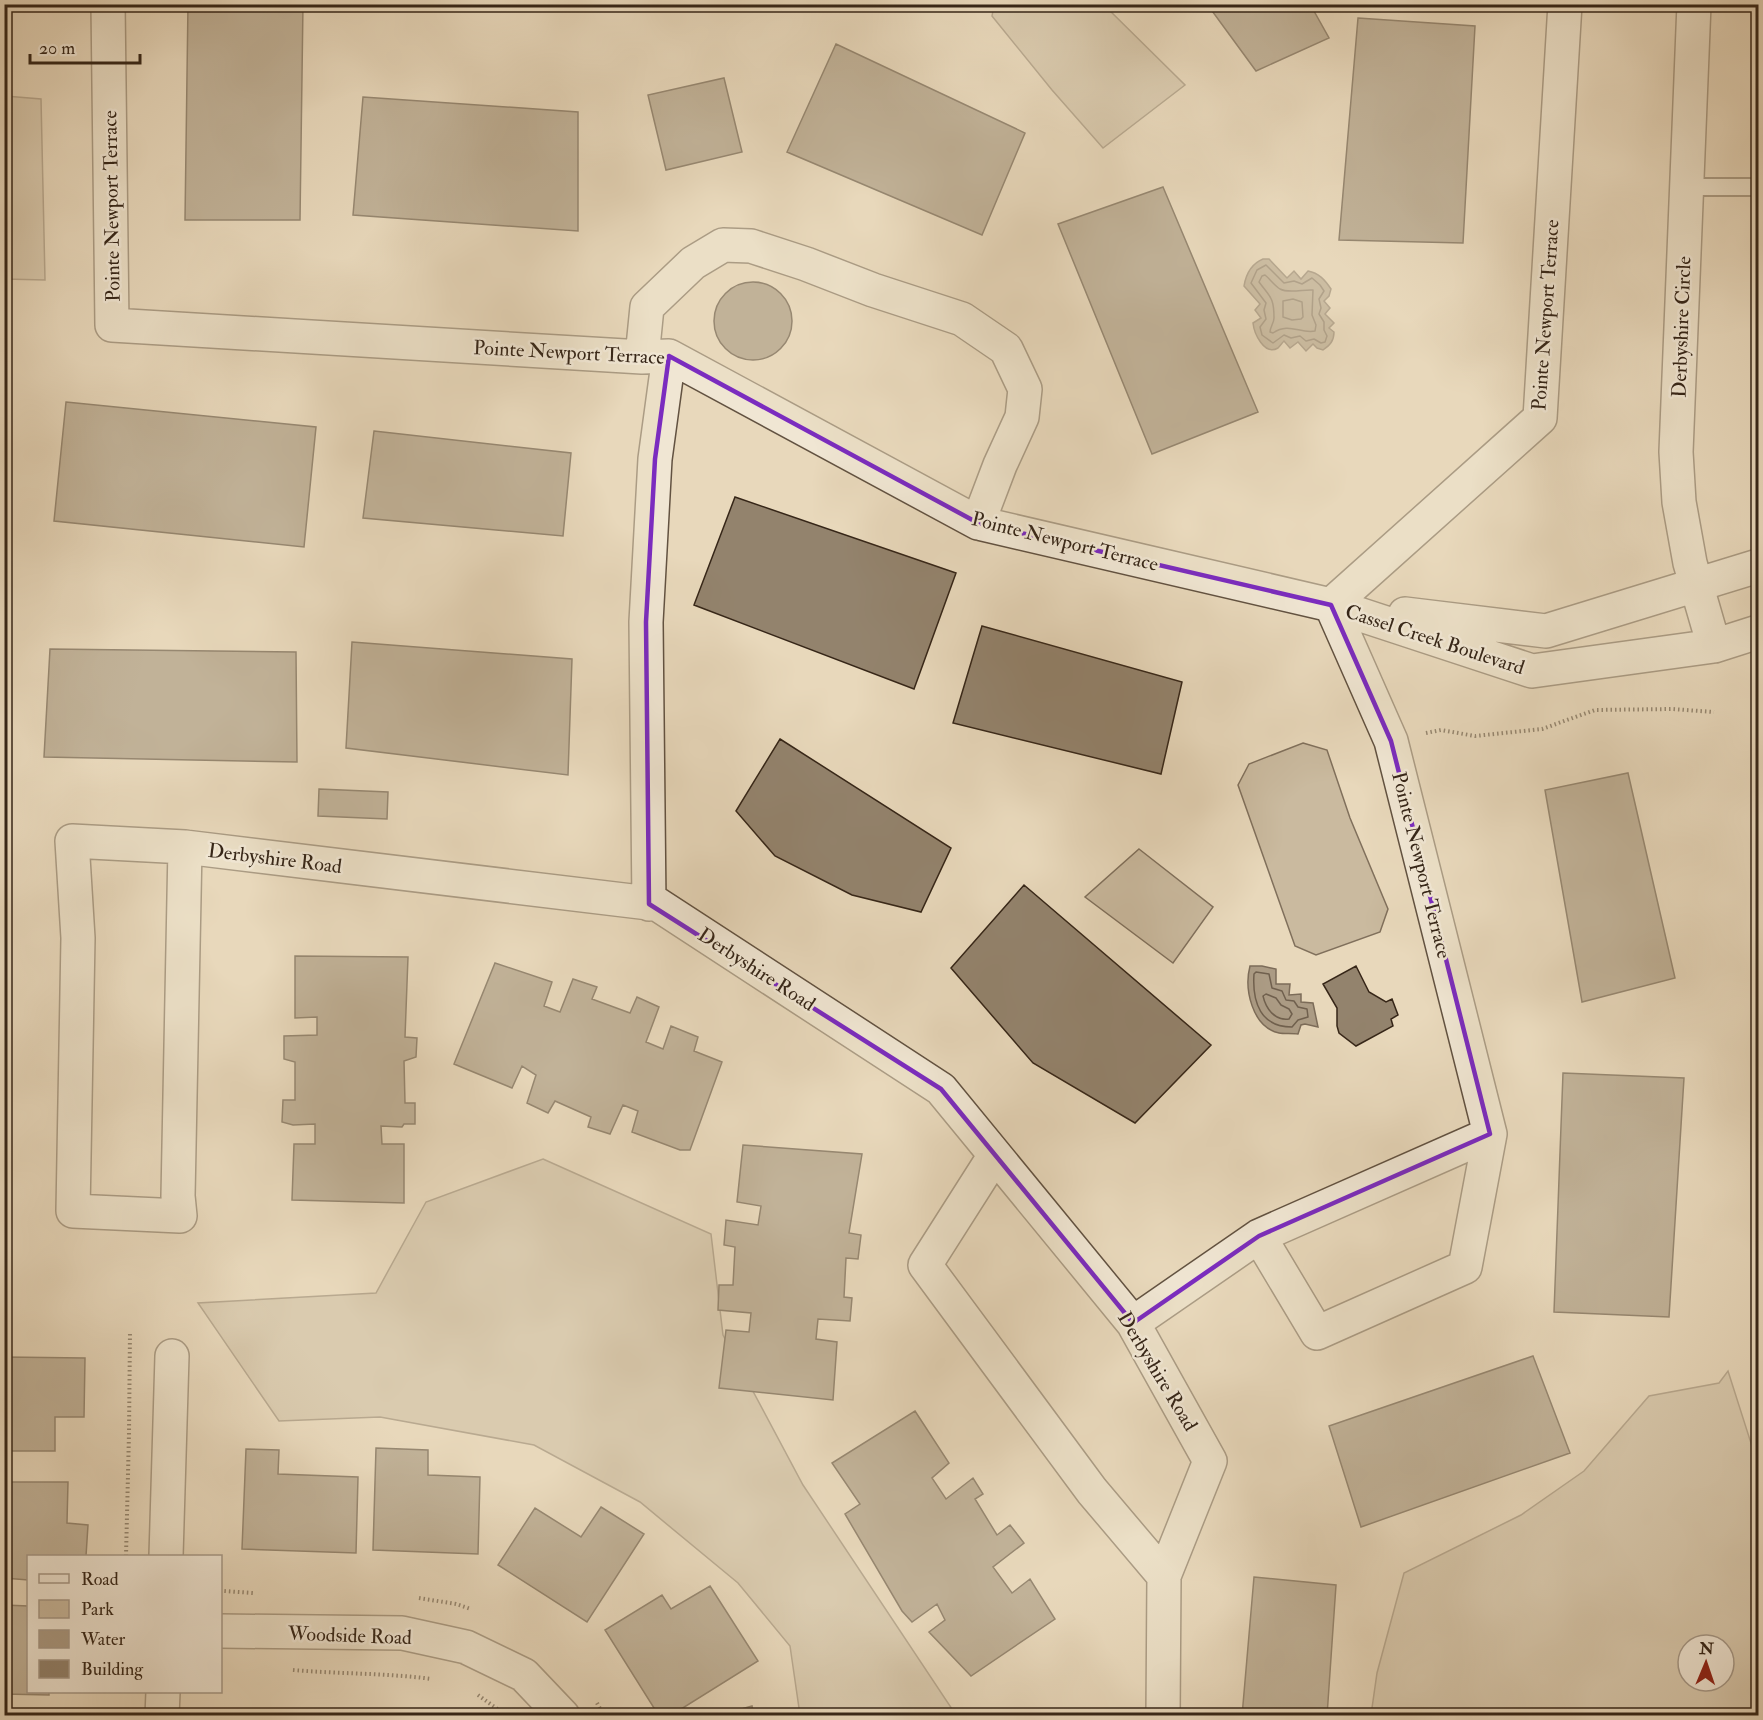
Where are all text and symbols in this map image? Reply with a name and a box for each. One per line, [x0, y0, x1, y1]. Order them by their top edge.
scale bar [30, 27, 140, 65]
text: 20 m [39, 37, 75, 60]
street label: Pointe Newport Terrace [97, 110, 127, 302]
street label: Pointe Newport Terrace [1526, 219, 1566, 412]
street label: Derbyshire Circle [1667, 256, 1696, 398]
street label: Pointe Newport Terrace [473, 335, 665, 371]
street label: Pointe Newport Terrace [969, 506, 1161, 578]
street label: Cassel Creek Boulevard [1342, 599, 1528, 680]
street label: Pointe Newport Terrace [1385, 769, 1457, 961]
street label: Derbyshire Road [206, 838, 344, 879]
street label: Derbyshire Road [693, 922, 820, 1017]
street label: Derbyshire Road [1112, 1307, 1203, 1436]
legend [27, 1555, 222, 1693]
text: Road [81, 1568, 119, 1591]
text: Park [81, 1598, 114, 1621]
street label: Woodside Road [287, 1621, 413, 1650]
text: Water [80, 1628, 125, 1651]
north arrow [1676, 1633, 1736, 1693]
text: N [1698, 1639, 1715, 1659]
text: Building [81, 1658, 144, 1681]

